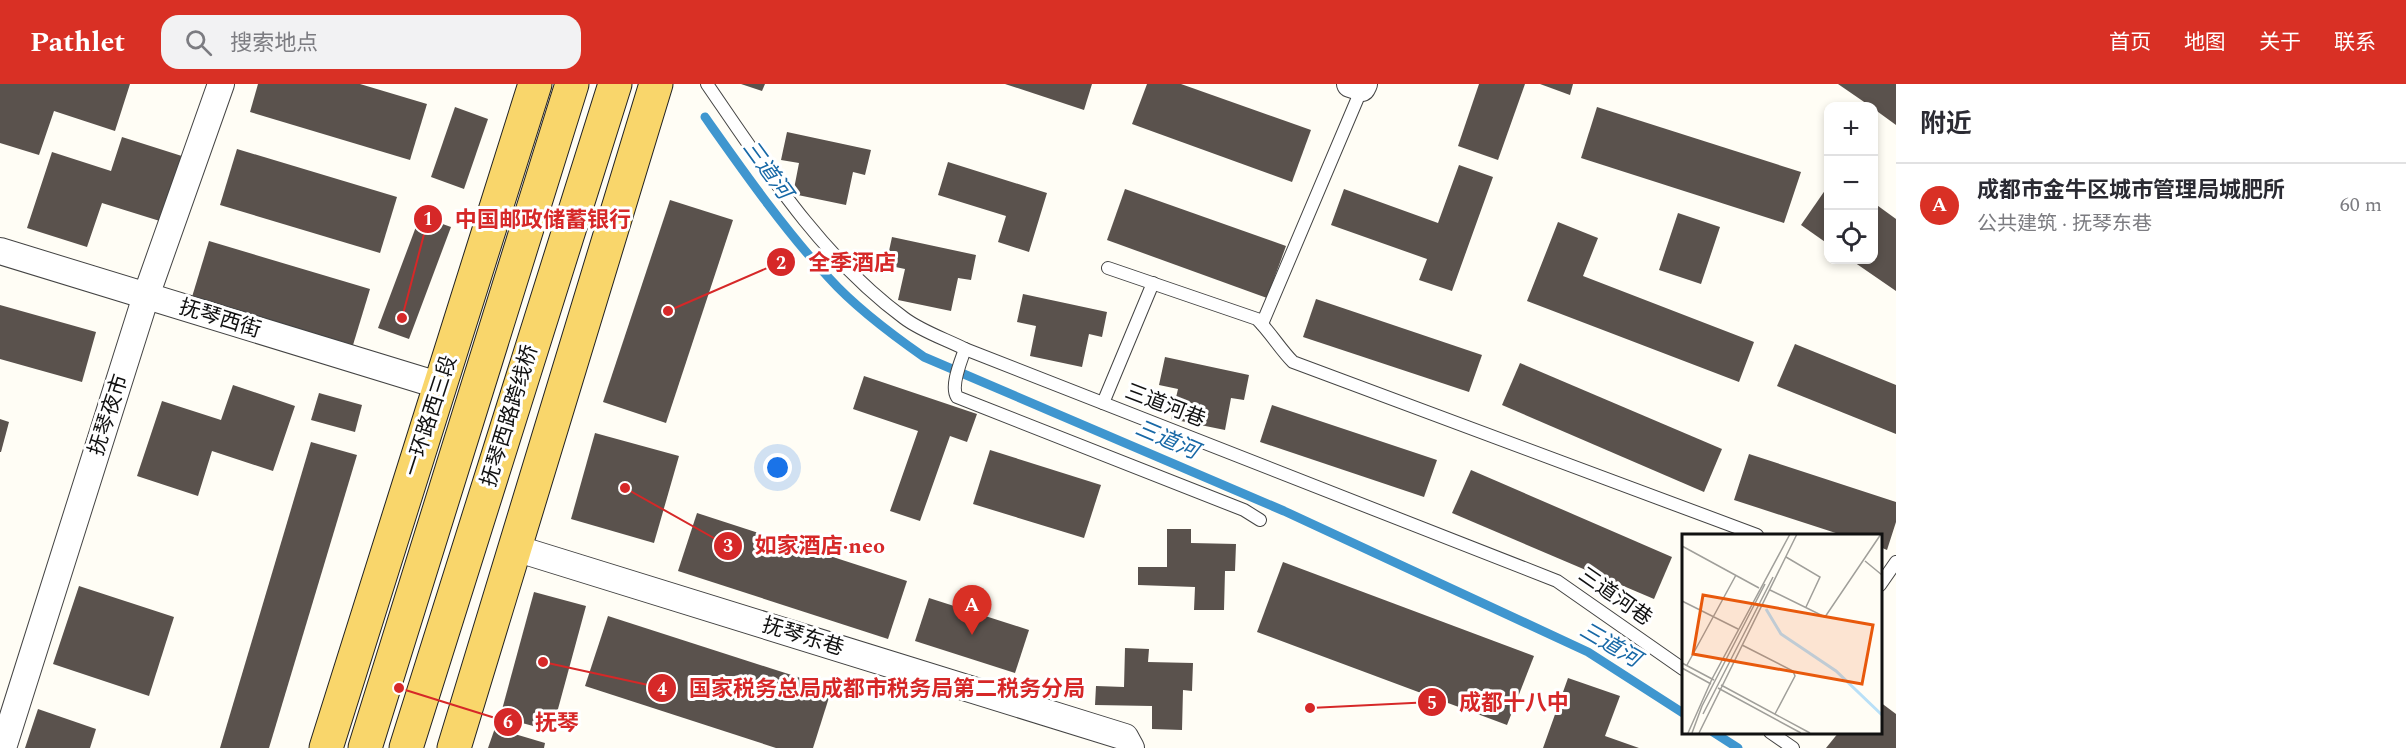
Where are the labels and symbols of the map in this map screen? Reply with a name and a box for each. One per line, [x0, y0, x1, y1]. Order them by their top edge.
water label: 三道河 [734, 134, 802, 210]
callout: 中国邮政储蓄银行 [413, 199, 643, 239]
text: 中国邮政储蓄银行 [455, 204, 631, 237]
text: 1 [423, 206, 433, 233]
callout: 全季酒店 [766, 242, 908, 282]
text: 全季酒店 [808, 247, 896, 280]
text: 2 [776, 250, 786, 277]
street label: 抚琴西街 [175, 291, 265, 347]
street label: 抚琴西路跨线桥 [473, 341, 547, 491]
street label: 一环路西三段 [396, 351, 466, 481]
street label: 抚琴夜市 [81, 370, 137, 460]
street label: 三道河巷 [1120, 376, 1210, 436]
water label: 三道河 [1130, 412, 1207, 470]
your location [763, 453, 792, 482]
callout: 如家酒店·neo [713, 526, 897, 566]
text: 如家酒店·neo [755, 530, 885, 563]
text: 3 [723, 533, 733, 560]
inset map [1682, 534, 1881, 733]
street label: 三道河巷 [1571, 560, 1659, 634]
pin: A [952, 586, 992, 635]
street label: 抚琴东巷 [758, 609, 848, 665]
water label: 三道河 [1573, 614, 1650, 678]
callout: 国家税务总局成都市税务局第二税务分局 [647, 668, 1097, 708]
text: 国家税务总局成都市税务局第二税务分局 [689, 673, 1085, 706]
text: 4 [657, 676, 667, 703]
callout: 成都十八中 [1417, 682, 1581, 722]
text: 成都十八中 [1459, 687, 1569, 720]
text: 5 [1427, 690, 1437, 717]
callout: 抚琴 [493, 702, 591, 742]
text: 抚琴 [535, 707, 579, 740]
text: 6 [503, 709, 513, 736]

